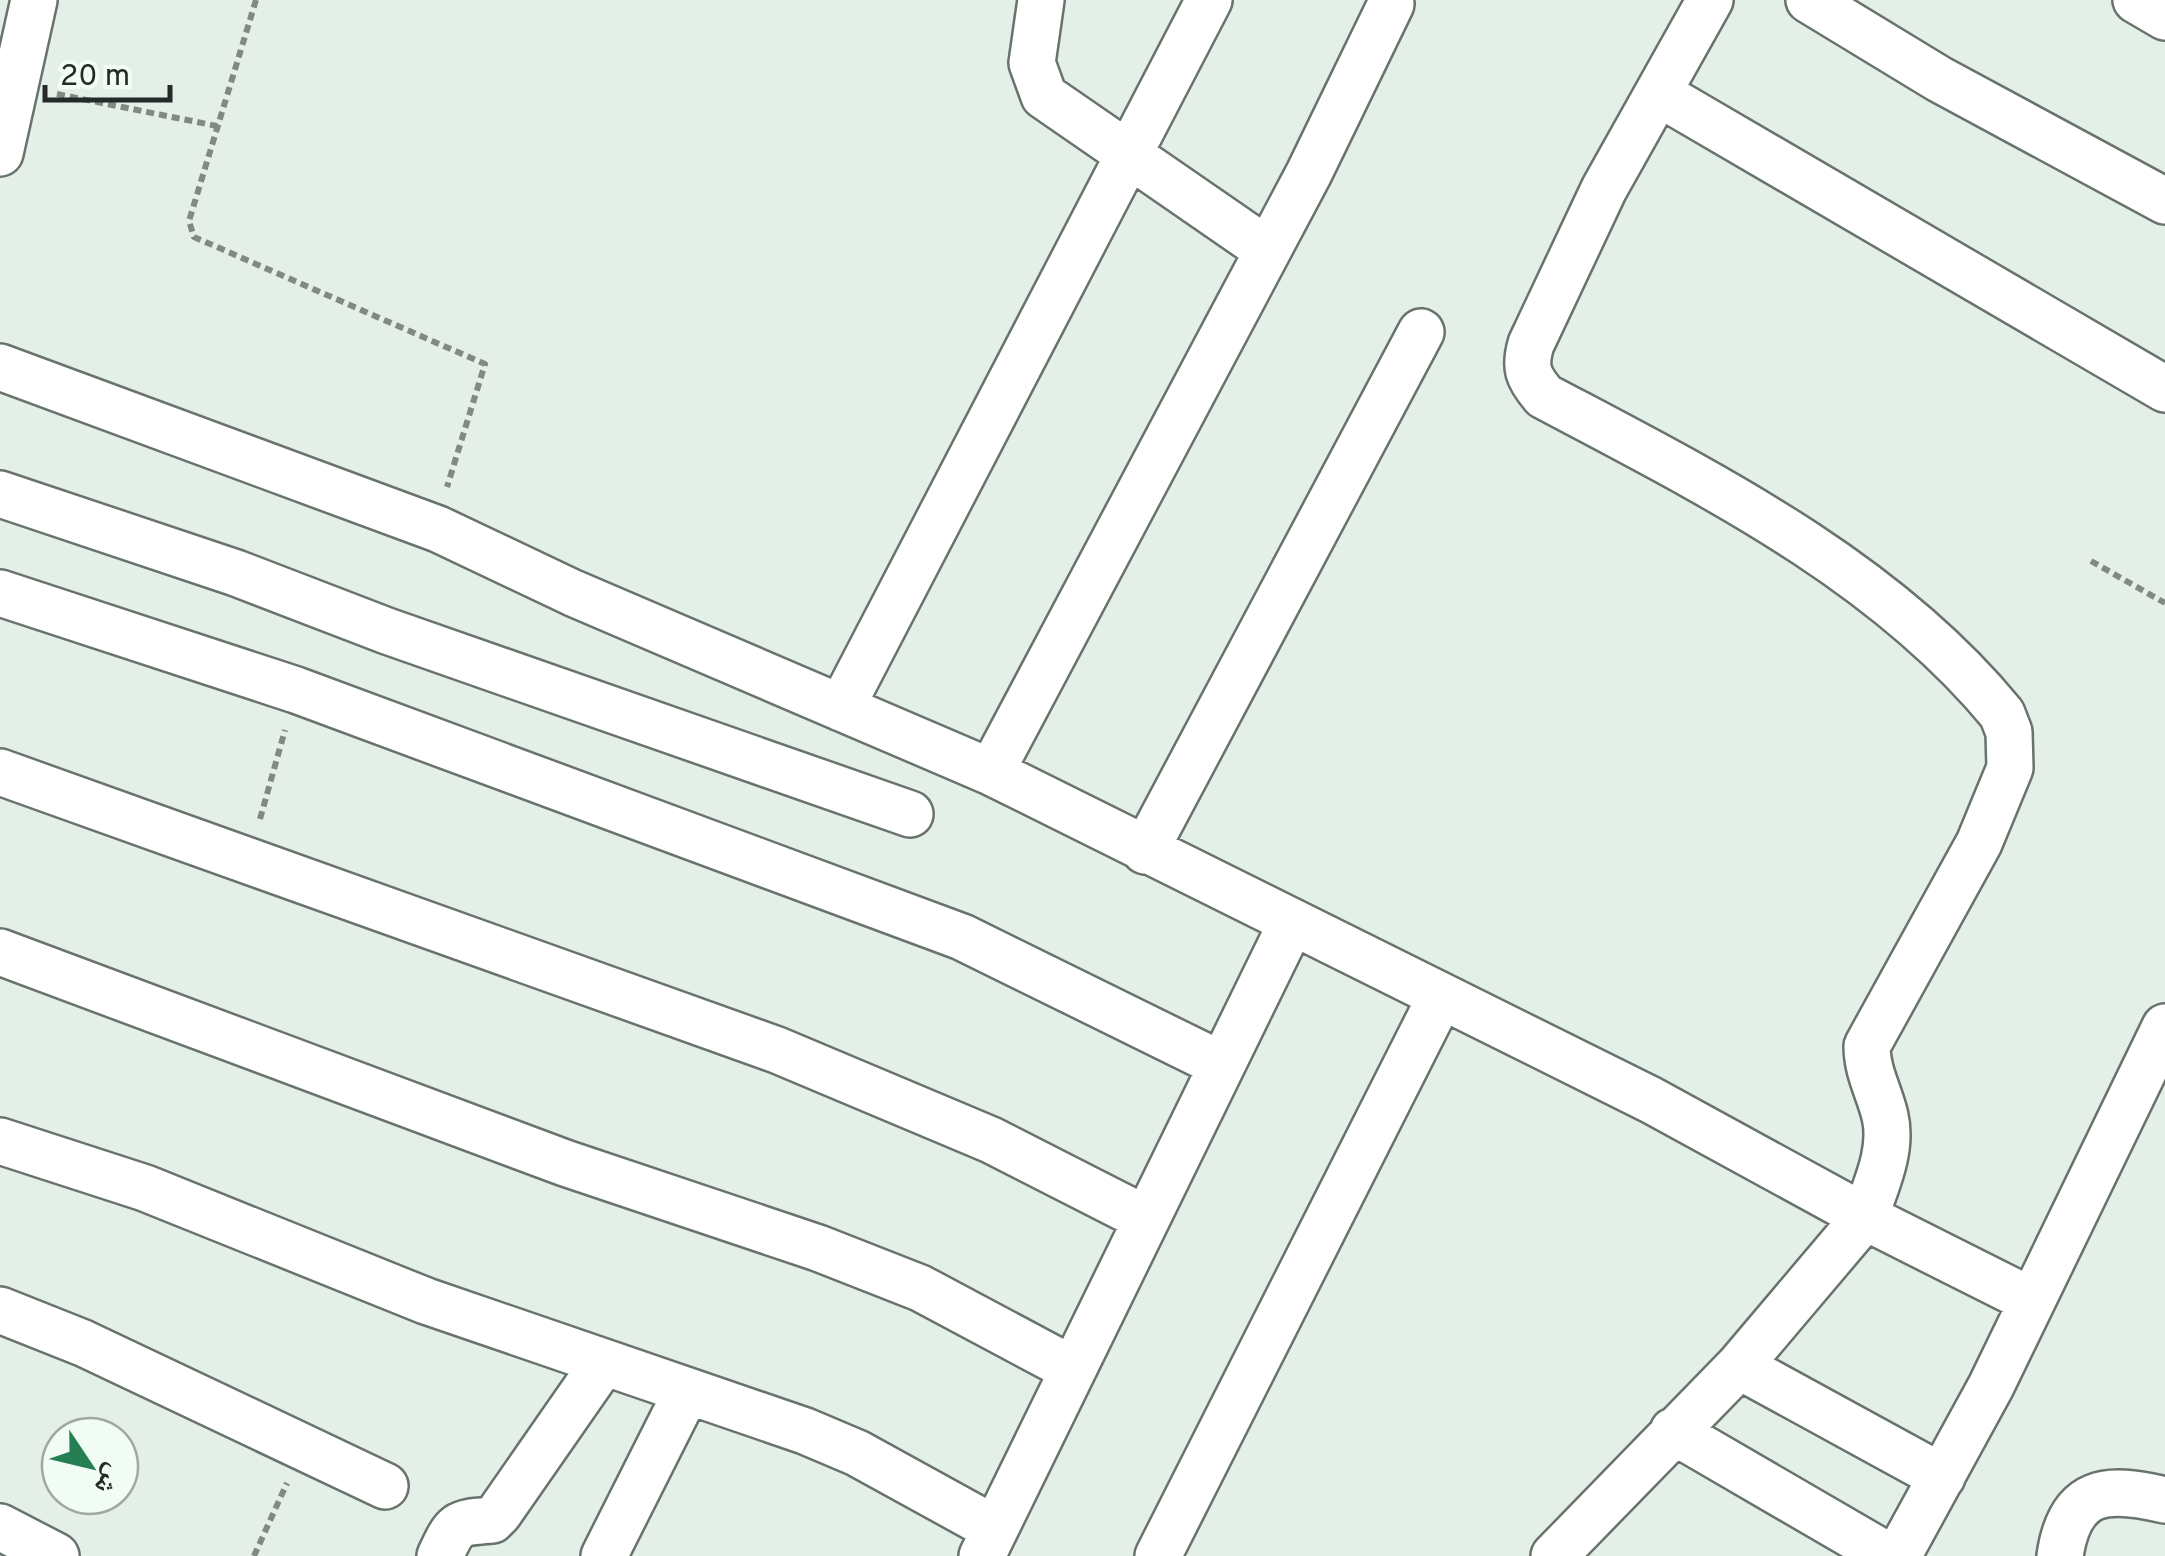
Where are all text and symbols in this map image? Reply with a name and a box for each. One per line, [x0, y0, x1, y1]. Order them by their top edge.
scale bar [45, 40, 170, 102]
text: 20 m [60, 59, 130, 96]
north arrow [40, 1416, 140, 1516]
text: ش [85, 1456, 131, 1501]

